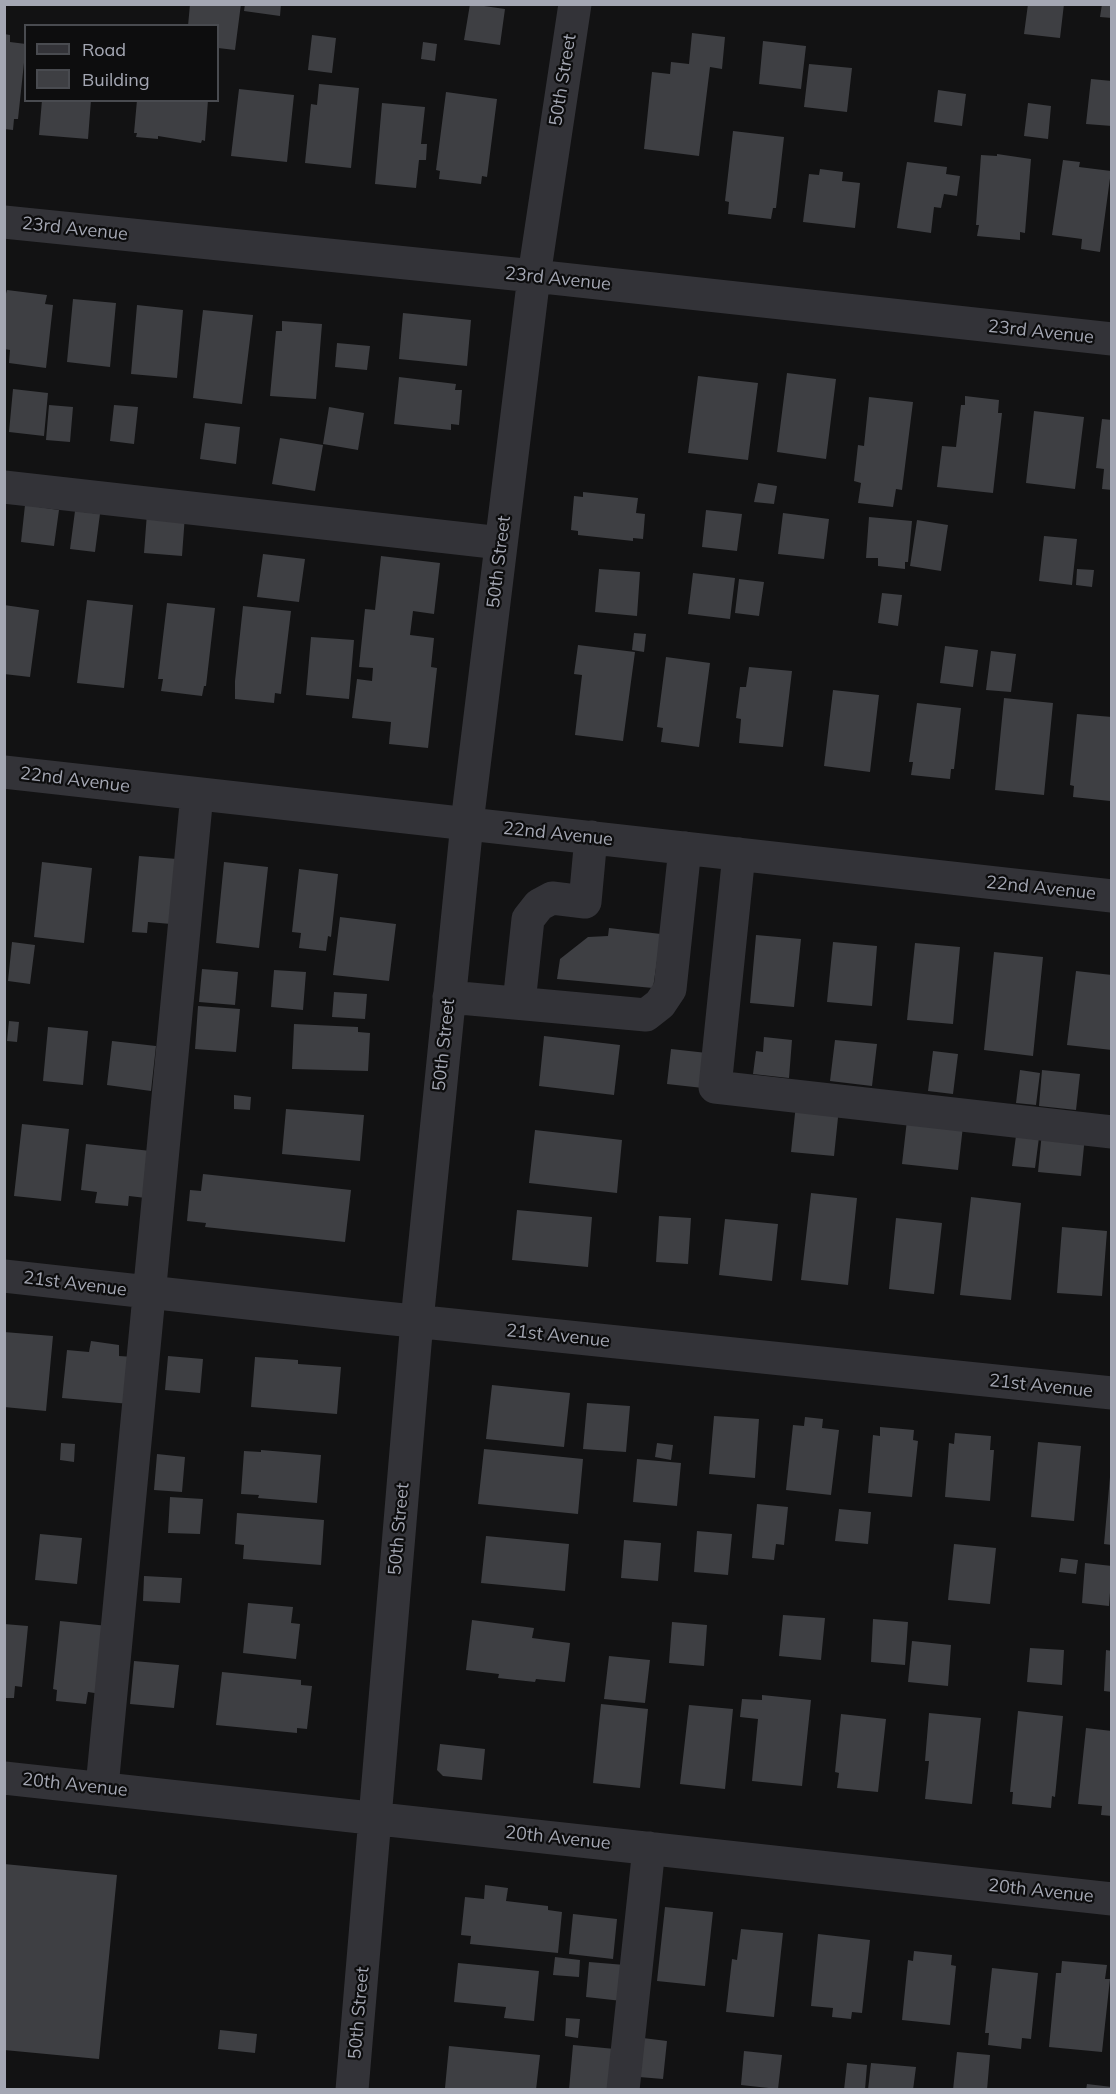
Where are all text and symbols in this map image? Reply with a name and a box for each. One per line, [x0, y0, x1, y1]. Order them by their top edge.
legend [24, 24, 219, 102]
street label: 50th Street [545, 32, 581, 128]
text: Road [82, 38, 126, 61]
text: Building [82, 68, 150, 91]
street label: 23rd Avenue [21, 213, 129, 245]
street label: 23rd Avenue [504, 263, 612, 295]
street label: 23rd Avenue [987, 316, 1095, 348]
street label: 50th Street [483, 515, 515, 609]
street label: 22nd Avenue [19, 763, 131, 797]
street label: 22nd Avenue [502, 817, 614, 851]
street label: 22nd Avenue [985, 871, 1097, 905]
street label: 50th Street [428, 998, 460, 1092]
street label: 21st Avenue [22, 1267, 128, 1301]
street label: 21st Avenue [505, 1320, 611, 1352]
street label: 21st Avenue [988, 1370, 1094, 1402]
street label: 50th Street [384, 1482, 414, 1576]
street label: 20th Avenue [21, 1769, 129, 1801]
street label: 20th Avenue [504, 1822, 612, 1854]
street label: 20th Avenue [987, 1875, 1095, 1907]
street label: 50th Street [344, 1966, 374, 2060]

